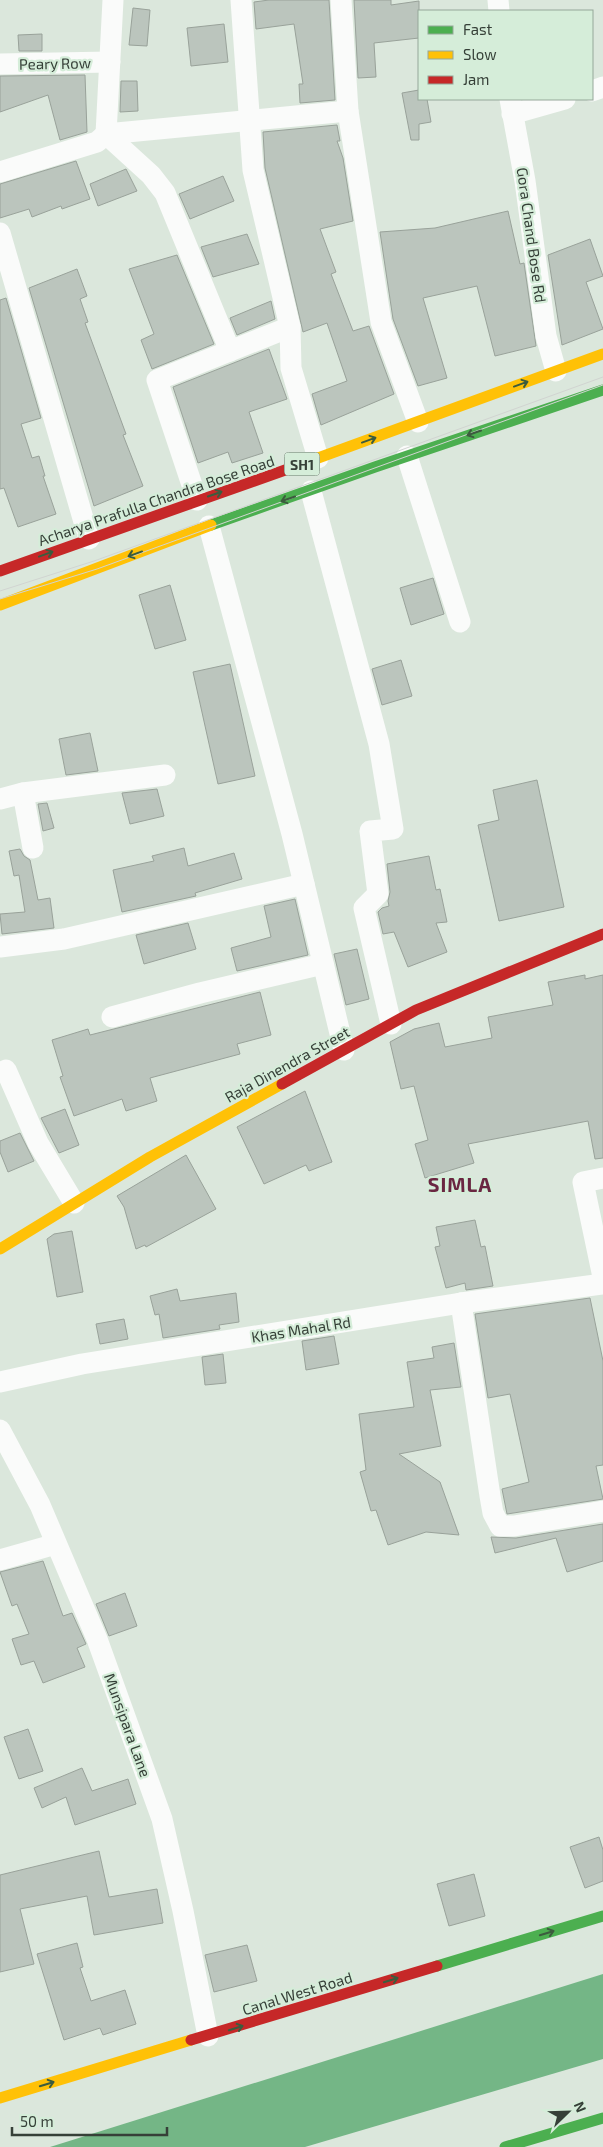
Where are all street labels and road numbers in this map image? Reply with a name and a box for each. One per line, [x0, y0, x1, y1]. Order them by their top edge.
street label: Peary Row [19, 53, 91, 73]
street label: Gora Chand Bose Rd [514, 166, 550, 304]
street label: Acharya Prafulla Chandra Bose Road [35, 451, 277, 549]
road number: SH1 [284, 452, 320, 476]
street label: Raja Dinendra Street [221, 1022, 353, 1107]
street label: Khas Mahal Rd [250, 1312, 352, 1346]
street label: Munsipara Lane [101, 1671, 155, 1779]
street label: Canal West Road [240, 1968, 354, 2018]

